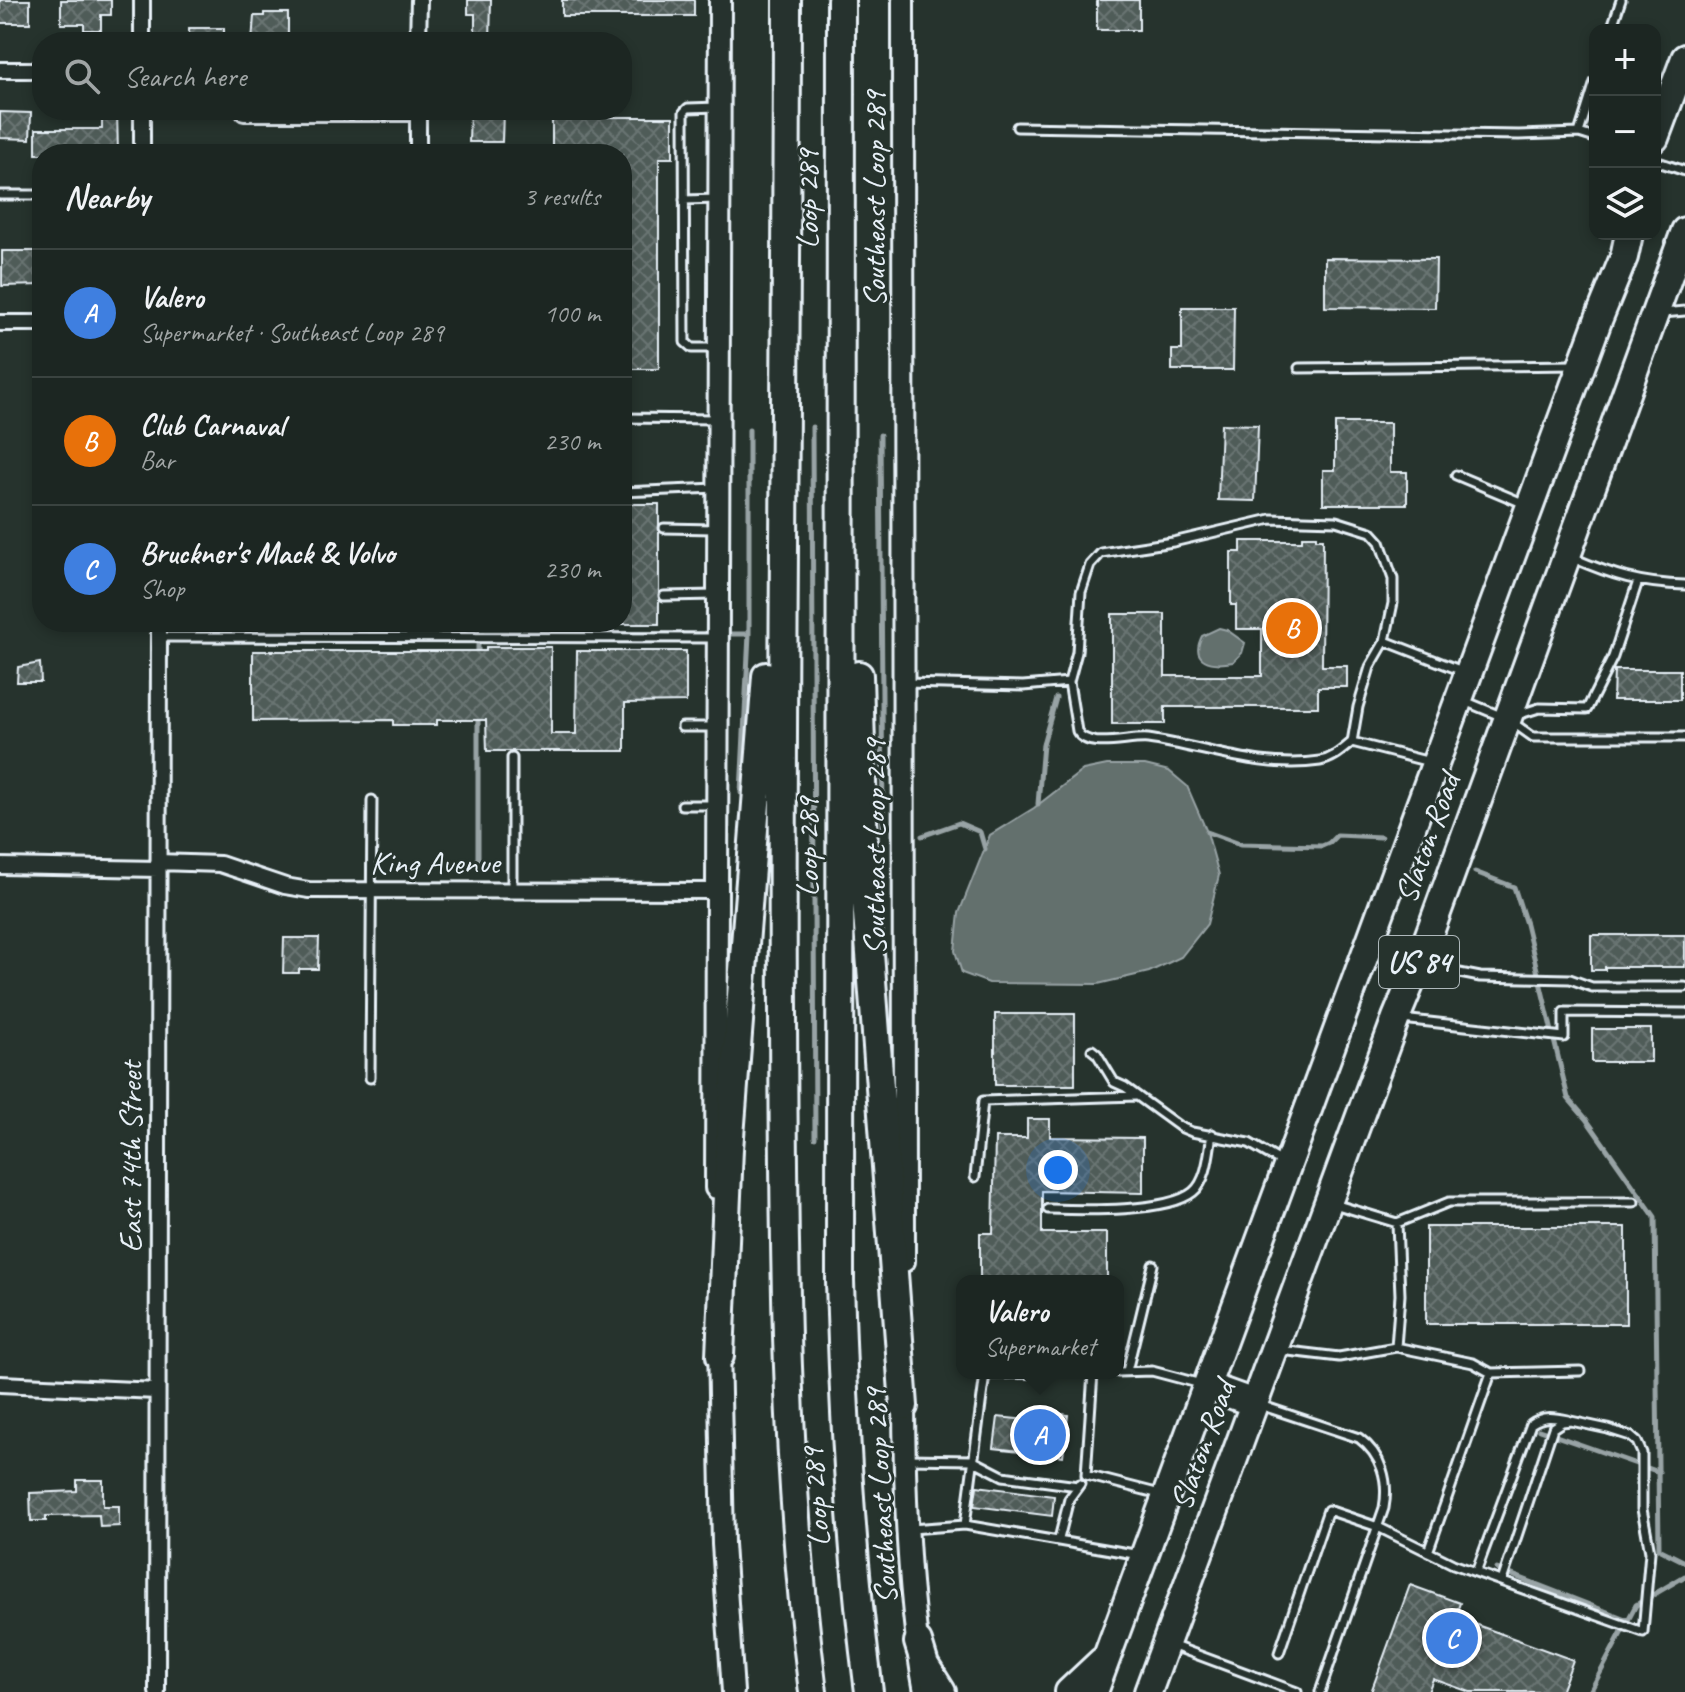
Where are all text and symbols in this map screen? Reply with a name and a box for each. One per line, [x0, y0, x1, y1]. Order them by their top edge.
map controls [1589, 24, 1661, 240]
button: + [1589, 24, 1661, 96]
search box [32, 32, 632, 120]
icon: search [60, 54, 104, 98]
text: Search here [124, 57, 246, 95]
street label: Southeast Loop 289 [854, 88, 895, 307]
button: − [1589, 96, 1661, 168]
street label: Loop 289 [787, 147, 828, 249]
button: layers [1589, 168, 1661, 240]
text: Nearby [64, 175, 150, 218]
text: 3 results [524, 180, 600, 213]
text: Valero [140, 278, 204, 316]
text: A [83, 297, 97, 330]
text: 100 m [544, 297, 600, 330]
text: Supermarket · Southeast Loop 289 [140, 316, 444, 349]
text: Club Carnaval [140, 406, 284, 444]
text: B [83, 425, 97, 458]
text: 230 m [544, 425, 600, 458]
text: Bar [140, 444, 174, 477]
text: Bruckner's Mack & Volvo [140, 534, 395, 572]
text: C [84, 553, 96, 586]
text: 230 m [544, 553, 600, 586]
text: Shop [140, 572, 184, 605]
pin: B [1266, 598, 1318, 658]
street label: Southeast Loop 289 [854, 736, 895, 955]
street label: Slaton Road [1385, 764, 1471, 908]
street label: Loop 289 [787, 795, 828, 897]
street label: King Avenue [370, 842, 502, 883]
road number: US 84 [1379, 936, 1459, 988]
street label: East 74th Street [110, 1058, 151, 1252]
your location [1038, 1150, 1078, 1190]
popup [956, 1275, 1124, 1379]
text: Valero [985, 1292, 1048, 1330]
text: Supermarket [985, 1330, 1095, 1363]
street label: Slaton Road [1160, 1371, 1246, 1515]
street label: Southeast Loop 289 [854, 1384, 907, 1605]
pin: A [1014, 1405, 1066, 1465]
street label: Loop 289 [791, 1443, 839, 1548]
pin: C [1426, 1608, 1478, 1668]

